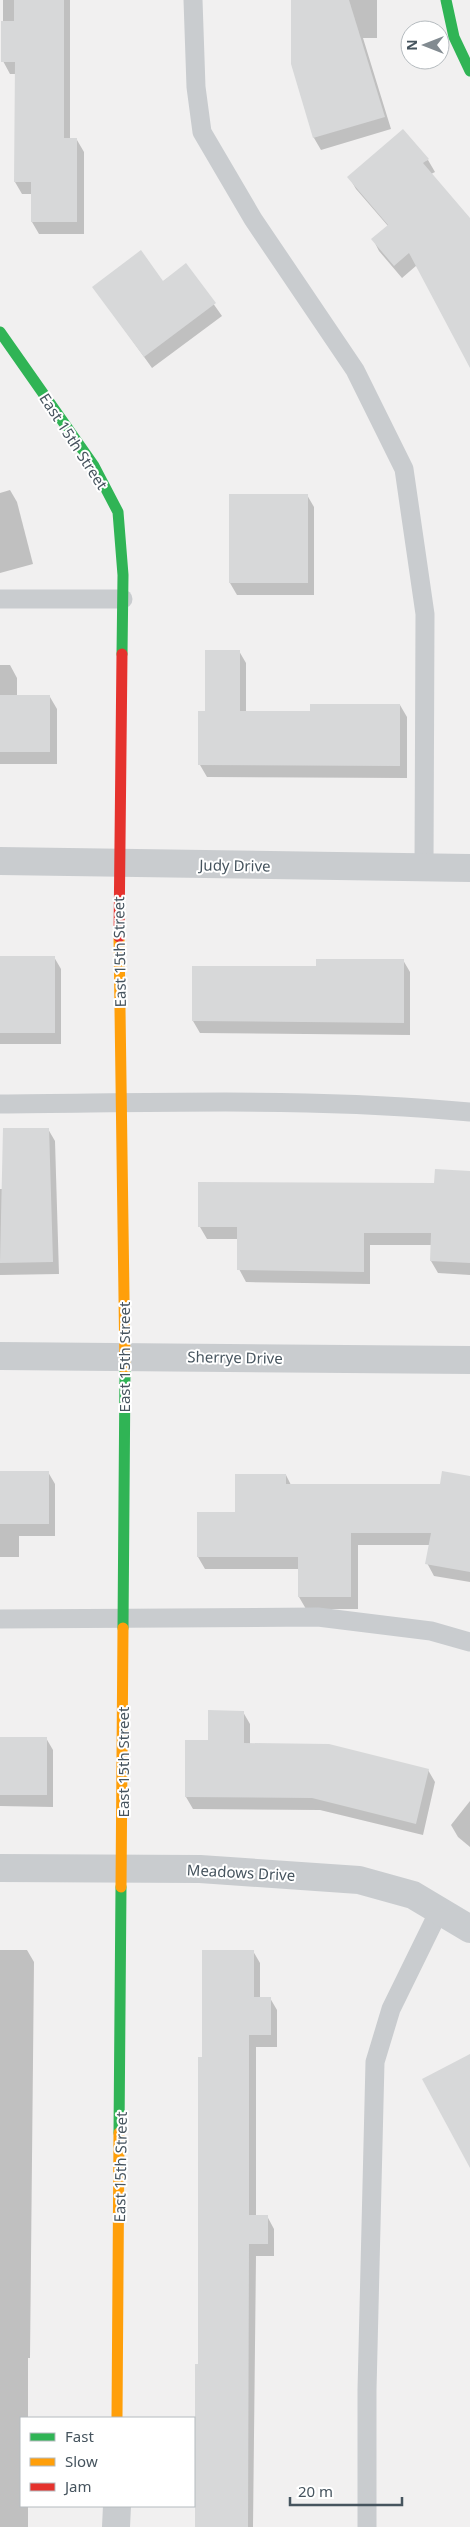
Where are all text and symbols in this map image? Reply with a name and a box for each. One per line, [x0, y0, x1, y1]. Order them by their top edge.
north arrow [400, 20, 450, 70]
text: N [402, 39, 421, 51]
street label: East 15th Street [35, 389, 113, 493]
street label: Judy Drive [197, 854, 271, 876]
street label: East 15th Street [108, 896, 130, 1008]
street label: East 15th Street [114, 1301, 134, 1412]
street label: Sherrye Drive [187, 1346, 283, 1368]
street label: East 15th Street [113, 1706, 133, 1817]
street label: Meadows Drive [186, 1859, 296, 1885]
street label: East 15th Street [109, 2111, 131, 2223]
legend [20, 2417, 195, 2507]
text: Fast [65, 2426, 94, 2446]
text: Slow [65, 2451, 98, 2471]
scale bar [290, 2474, 402, 2506]
text: Jam [63, 2476, 92, 2496]
text: 20 m [298, 2481, 333, 2501]

